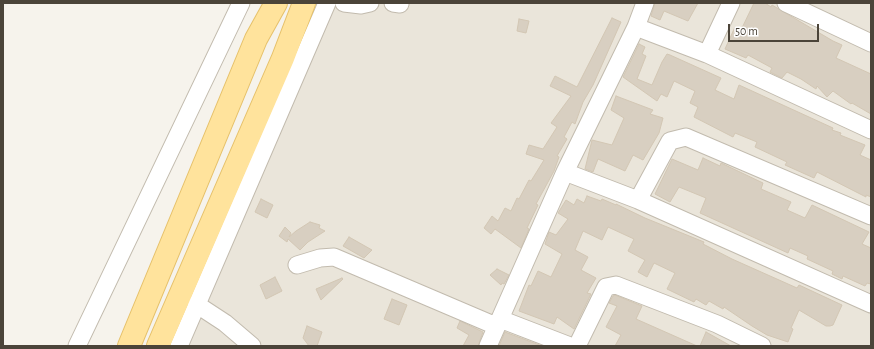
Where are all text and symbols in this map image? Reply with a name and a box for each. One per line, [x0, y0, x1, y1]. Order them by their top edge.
scale bar [730, 16, 821, 42]
text: 50 m [735, 25, 758, 37]

